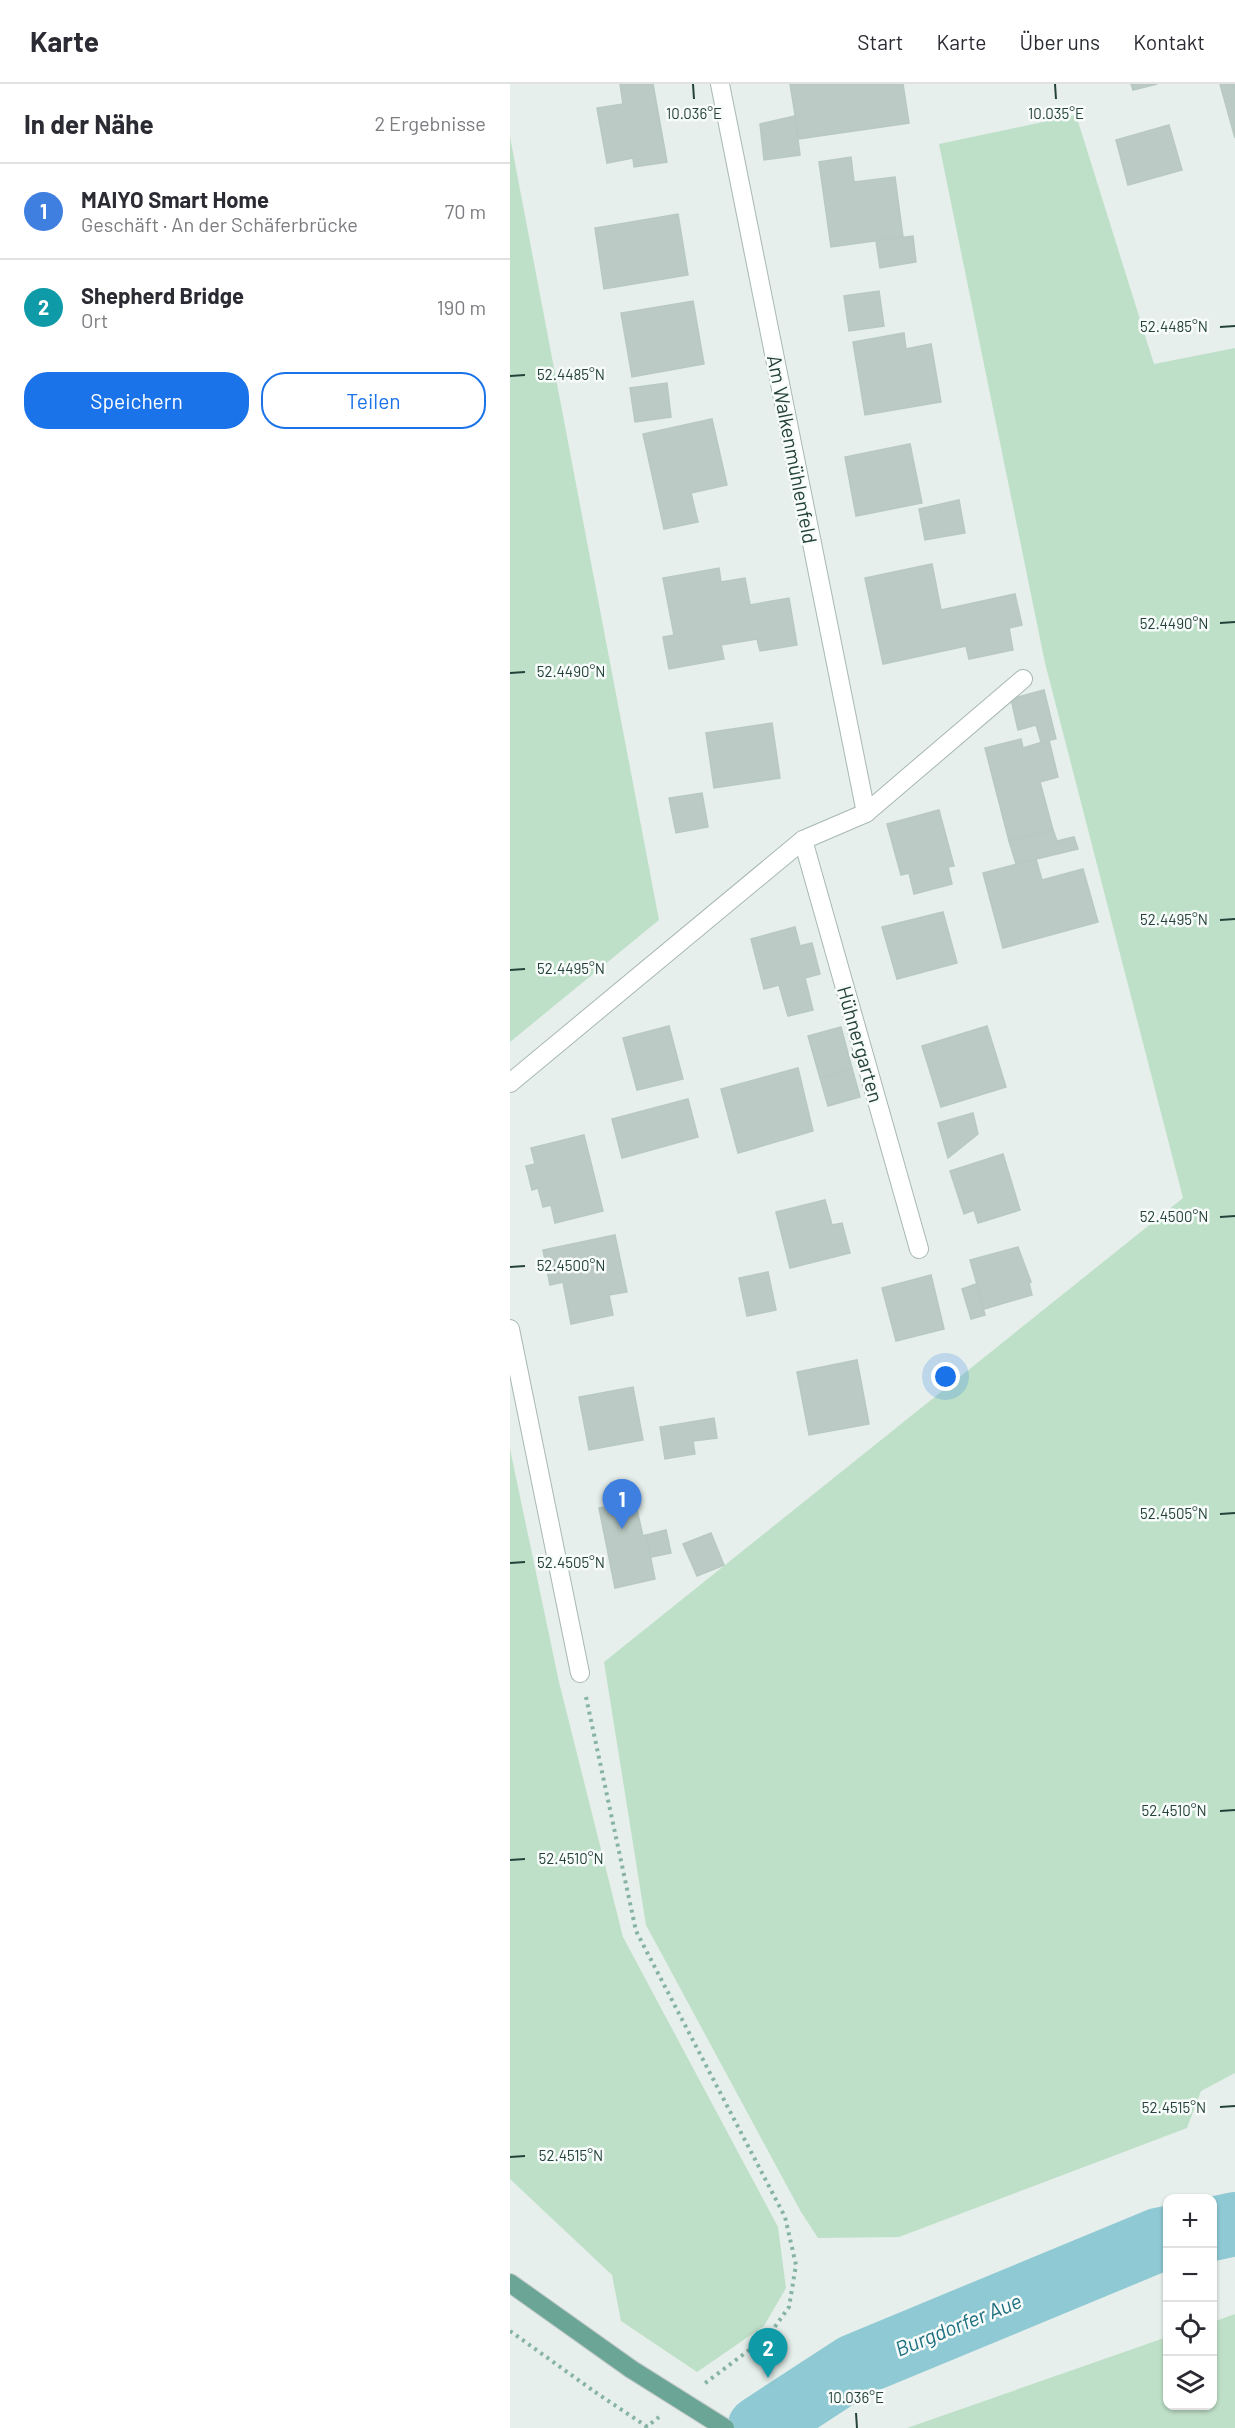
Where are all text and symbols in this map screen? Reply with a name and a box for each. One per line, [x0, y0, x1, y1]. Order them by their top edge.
text: Karte [30, 24, 99, 58]
text: Start [857, 29, 904, 54]
text: Karte [937, 29, 987, 54]
text: Über uns [1020, 29, 1100, 54]
text: Kontakt [1133, 29, 1205, 54]
text: 10.036°E [666, 104, 722, 122]
text: 10.035°E [1028, 104, 1084, 122]
text: In der Nähe [24, 108, 154, 139]
text: 2 Ergebnisse [374, 111, 486, 135]
text: MAIYO Smart Home [81, 186, 269, 212]
text: 1 [40, 199, 47, 223]
text: 70 m [445, 199, 486, 223]
text: Geschäft · An der Schäferbrücke [81, 212, 358, 236]
text: Shepherd Bridge [81, 282, 244, 308]
text: 2 [38, 295, 49, 319]
text: 190 m [437, 295, 486, 319]
text: Ort [81, 308, 108, 332]
text: 52.4485°N [1140, 317, 1208, 335]
street label: Am Walkenmühlenfeld [763, 353, 823, 545]
text: 52.4485°N [537, 365, 605, 383]
button: Speichern [24, 372, 249, 429]
button: Teilen [261, 372, 486, 429]
text: 52.4490°N [1140, 614, 1208, 632]
text: 52.4490°N [537, 662, 605, 680]
text: 52.4495°N [1140, 910, 1208, 928]
text: 52.4495°N [537, 959, 605, 977]
street label: Hühnergarten [833, 983, 889, 1105]
text: 52.4500°N [1140, 1207, 1208, 1225]
text: 52.4500°N [537, 1256, 605, 1274]
your location [931, 1362, 960, 1391]
pin: 1 [602, 1480, 642, 1529]
text: 52.4505°N [1140, 1504, 1208, 1522]
text: 52.4505°N [537, 1553, 605, 1571]
text: 52.4510°N [1141, 1801, 1207, 1819]
text: 52.4510°N [538, 1849, 604, 1867]
text: 52.4515°N [1142, 2098, 1206, 2116]
text: 52.4515°N [539, 2146, 603, 2164]
map controls [1163, 2194, 1217, 2410]
button: + [1163, 2194, 1217, 2248]
button: − [1163, 2248, 1217, 2302]
water label: Burgdorfer Aue [891, 2287, 1025, 2361]
button: locate [1163, 2302, 1217, 2356]
pin: 2 [748, 2328, 788, 2378]
button: layers [1163, 2356, 1217, 2410]
text: 10.036°E [828, 2388, 884, 2406]

